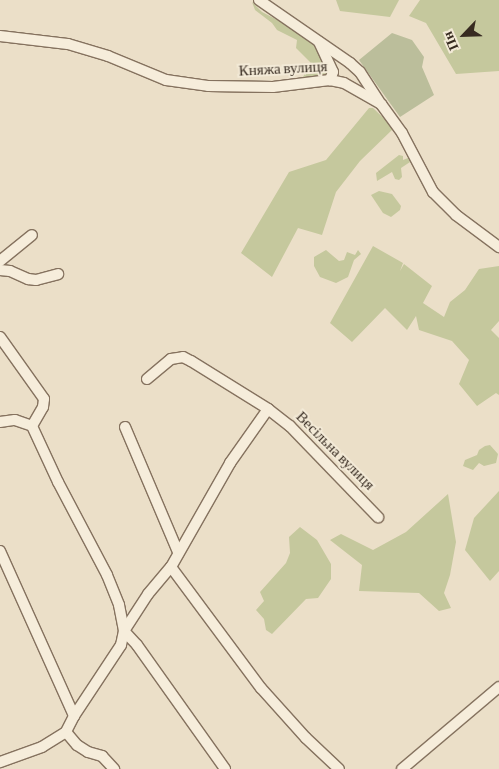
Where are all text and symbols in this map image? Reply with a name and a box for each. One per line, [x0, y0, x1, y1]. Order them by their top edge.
north arrow [439, 10, 489, 60]
text: Пн [439, 29, 461, 53]
street label: Княжа вулиця [238, 58, 328, 80]
street label: Весільна вулиця [292, 408, 378, 494]

